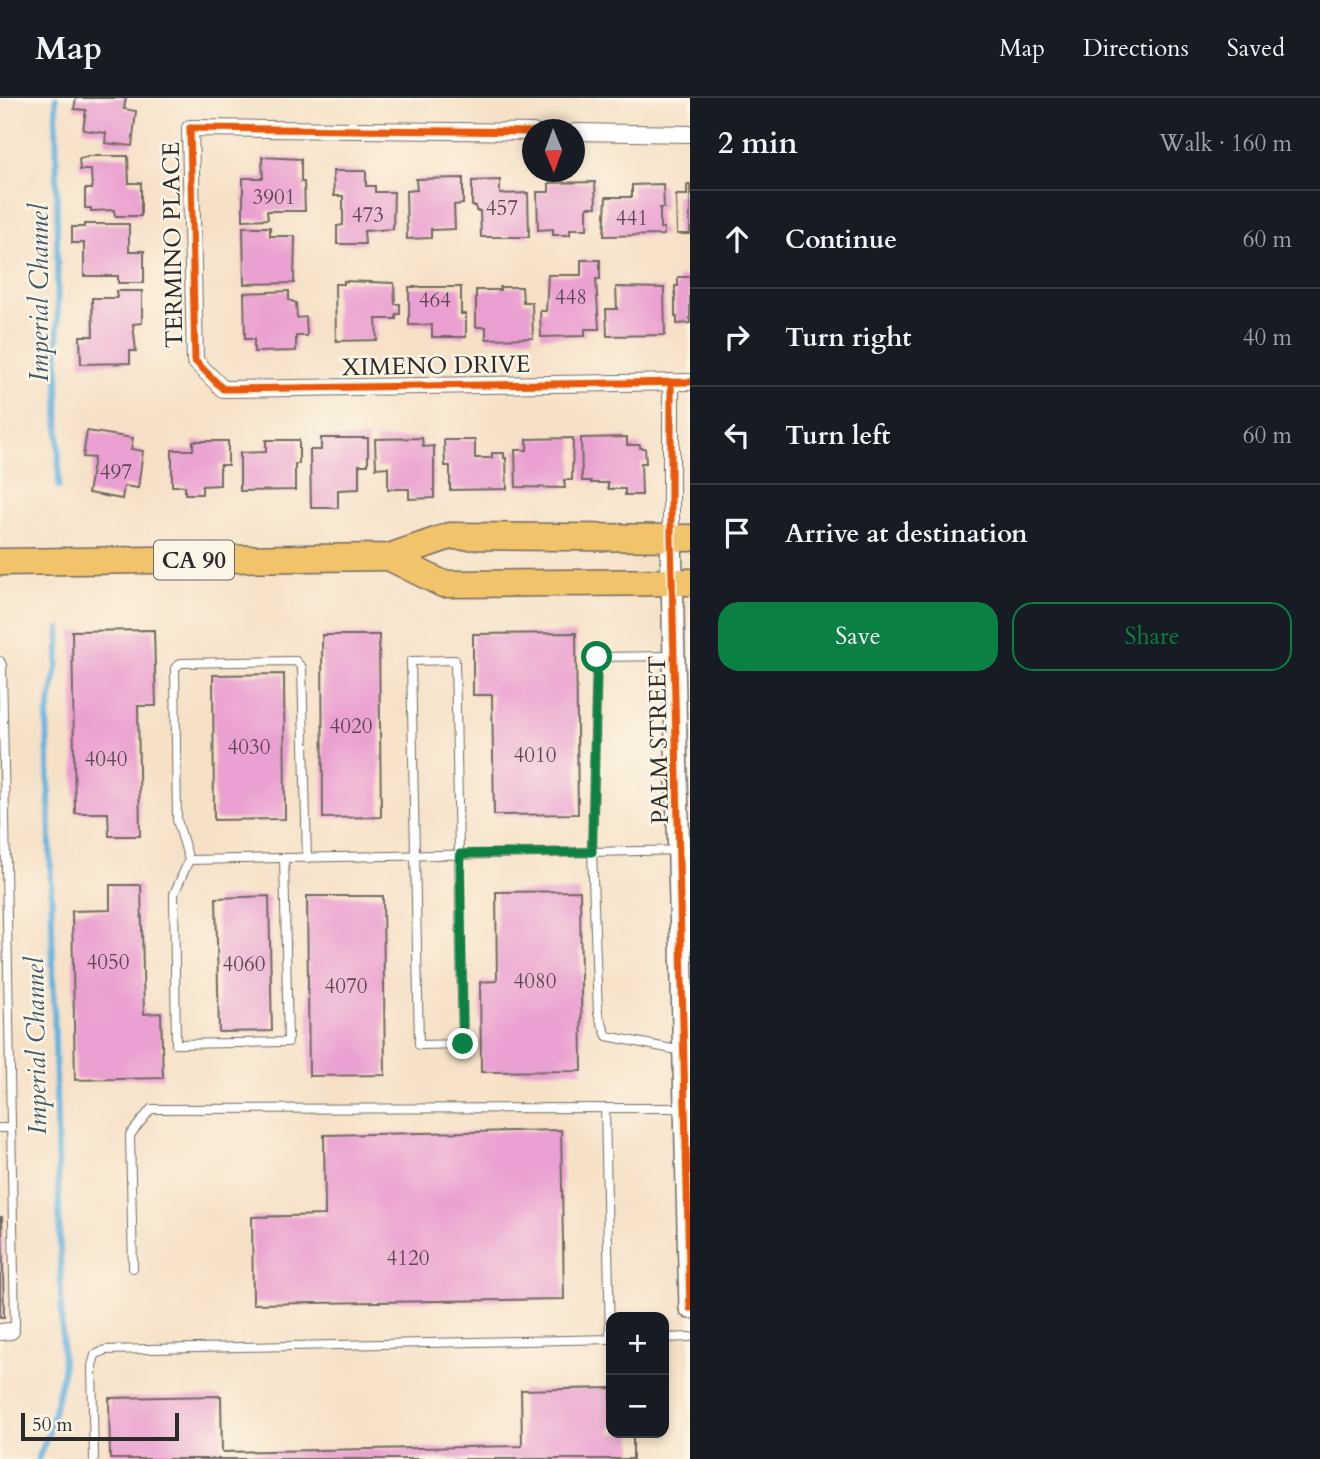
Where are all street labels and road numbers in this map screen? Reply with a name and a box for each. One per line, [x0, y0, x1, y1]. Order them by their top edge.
street label: TERMINO PLACE [155, 142, 191, 348]
street label: XIMENO DRIVE [341, 348, 531, 384]
road number: CA 90 [154, 540, 234, 580]
street label: PALM STREET [641, 656, 677, 824]

